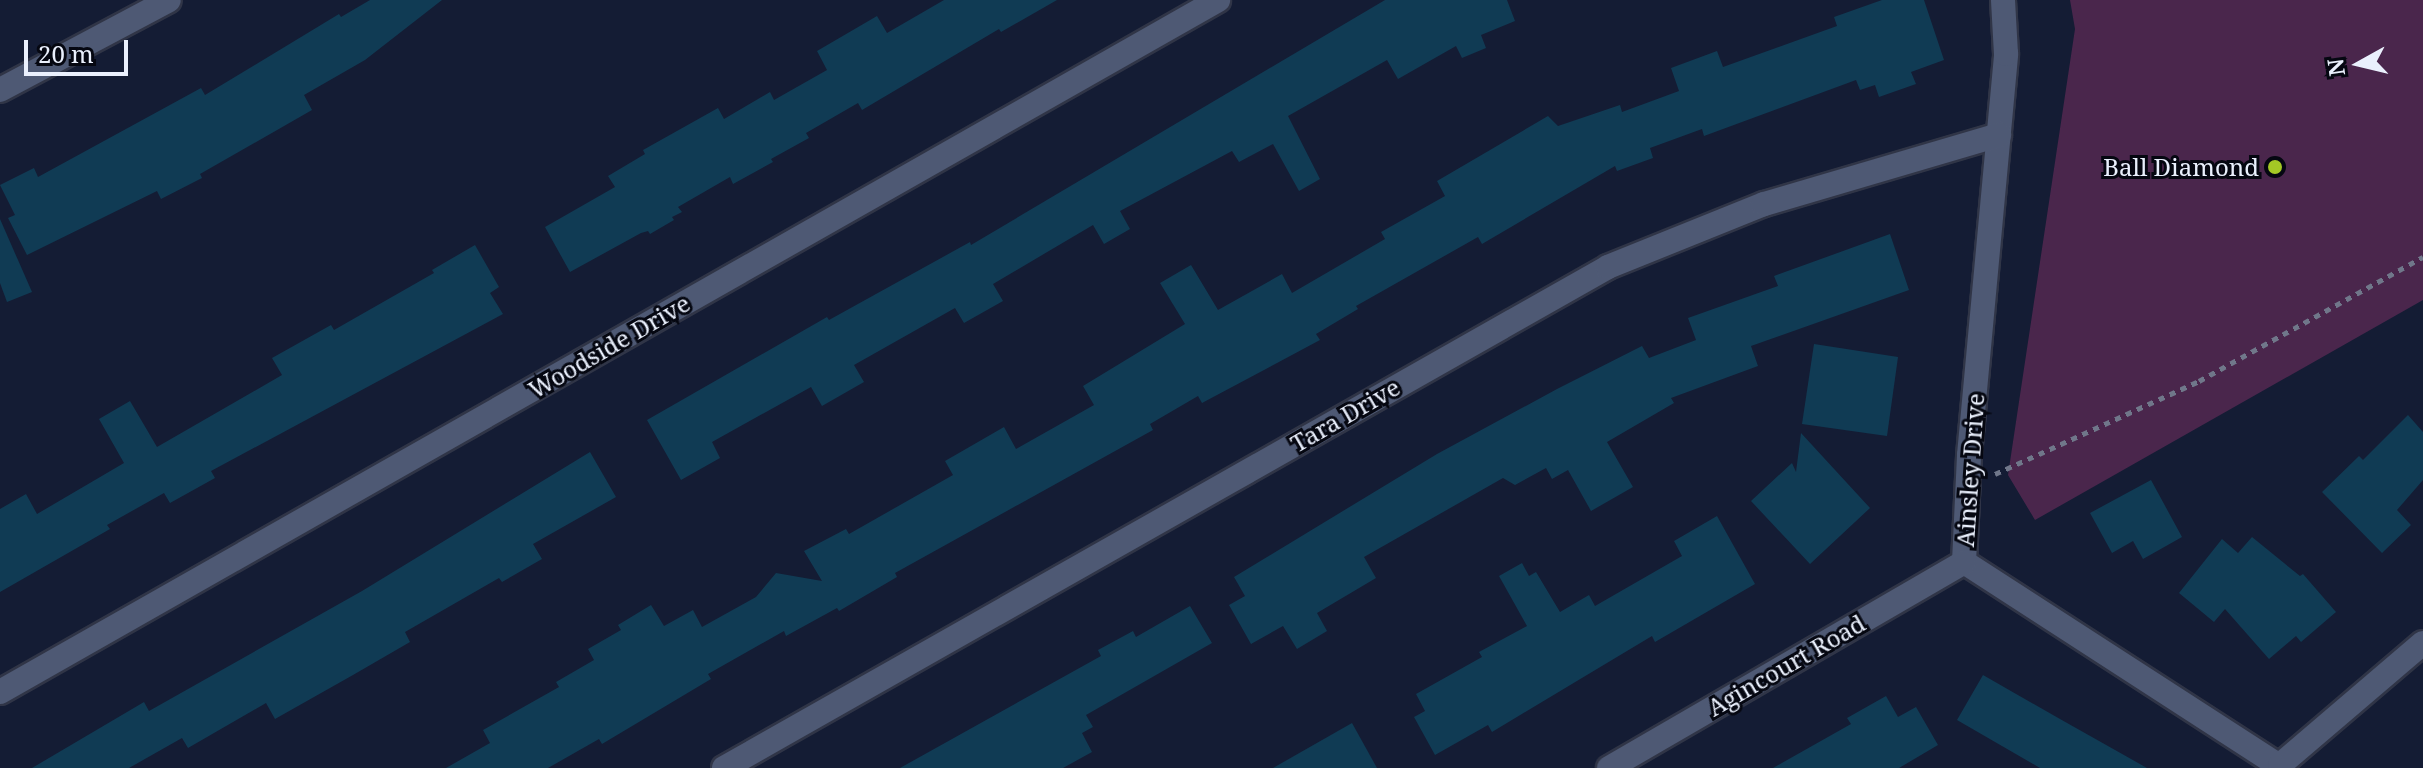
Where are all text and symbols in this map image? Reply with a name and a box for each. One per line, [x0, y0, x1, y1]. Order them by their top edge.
scale bar [28, 24, 132, 74]
north arrow [2319, 24, 2399, 104]
text: 20 m [38, 37, 94, 70]
text: N [2319, 57, 2351, 78]
place label: Ball Diamond [2103, 153, 2259, 181]
marker: Ball Diamond [2266, 158, 2284, 176]
street label: Woodside Drive [523, 288, 695, 404]
street label: Tara Drive [1285, 372, 1405, 458]
street label: Ainsley Drive [1950, 392, 1990, 548]
street label: Agincourt Road [1702, 608, 1870, 722]

